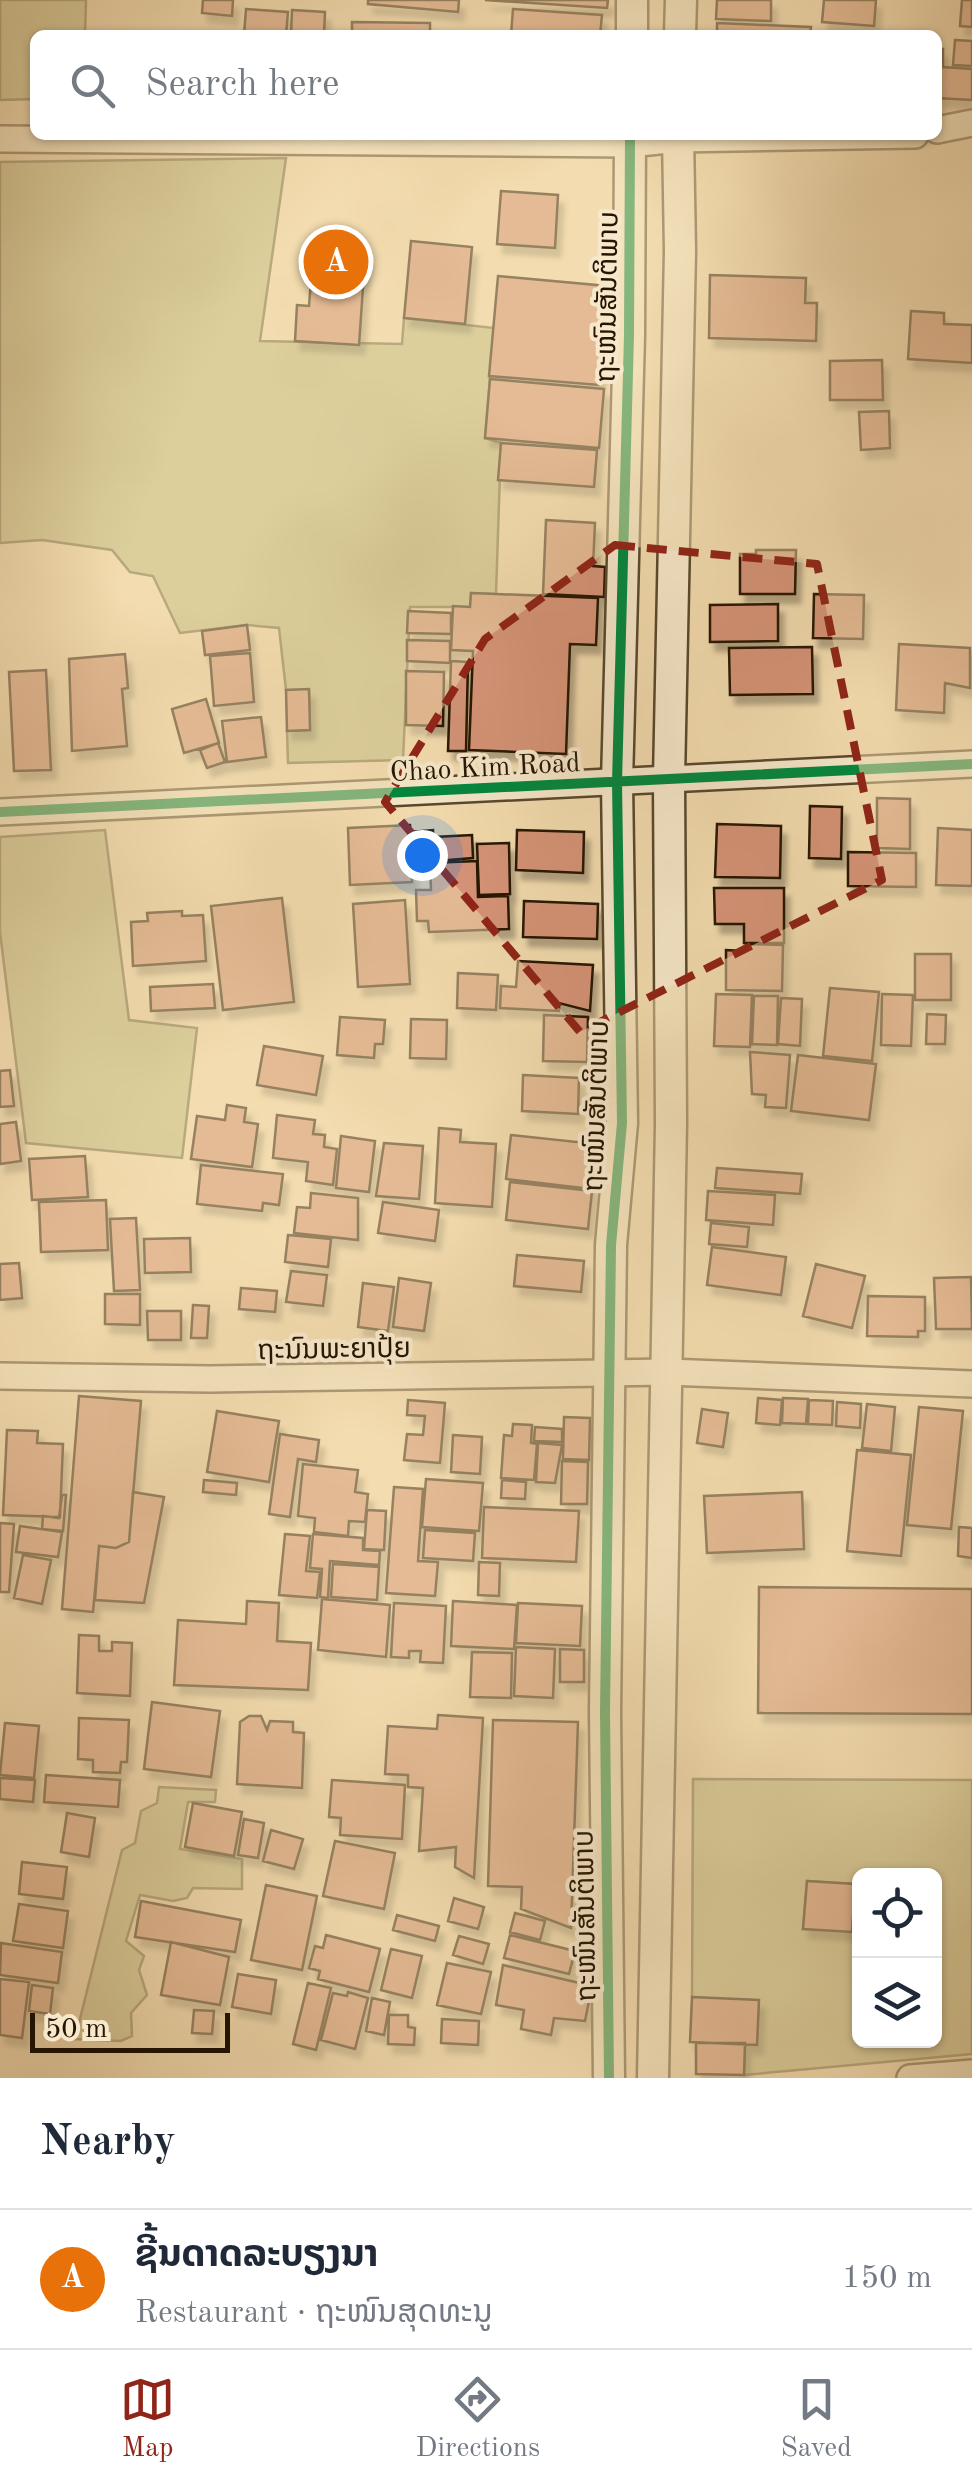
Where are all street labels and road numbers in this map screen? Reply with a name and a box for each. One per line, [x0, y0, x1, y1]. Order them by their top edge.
street label: ຖະໜົນສັນຕິພາບ [590, 211, 624, 383]
street label: Chao Kim Road [389, 750, 581, 788]
street label: ຖະໜົນສັນຕິພາບ [577, 1020, 615, 1192]
street label: ຖະນົນພະຍາປຸ້ຍ [257, 1333, 411, 1367]
street label: ຖະໜົນສັນຕິພາບ [568, 1830, 602, 2002]

